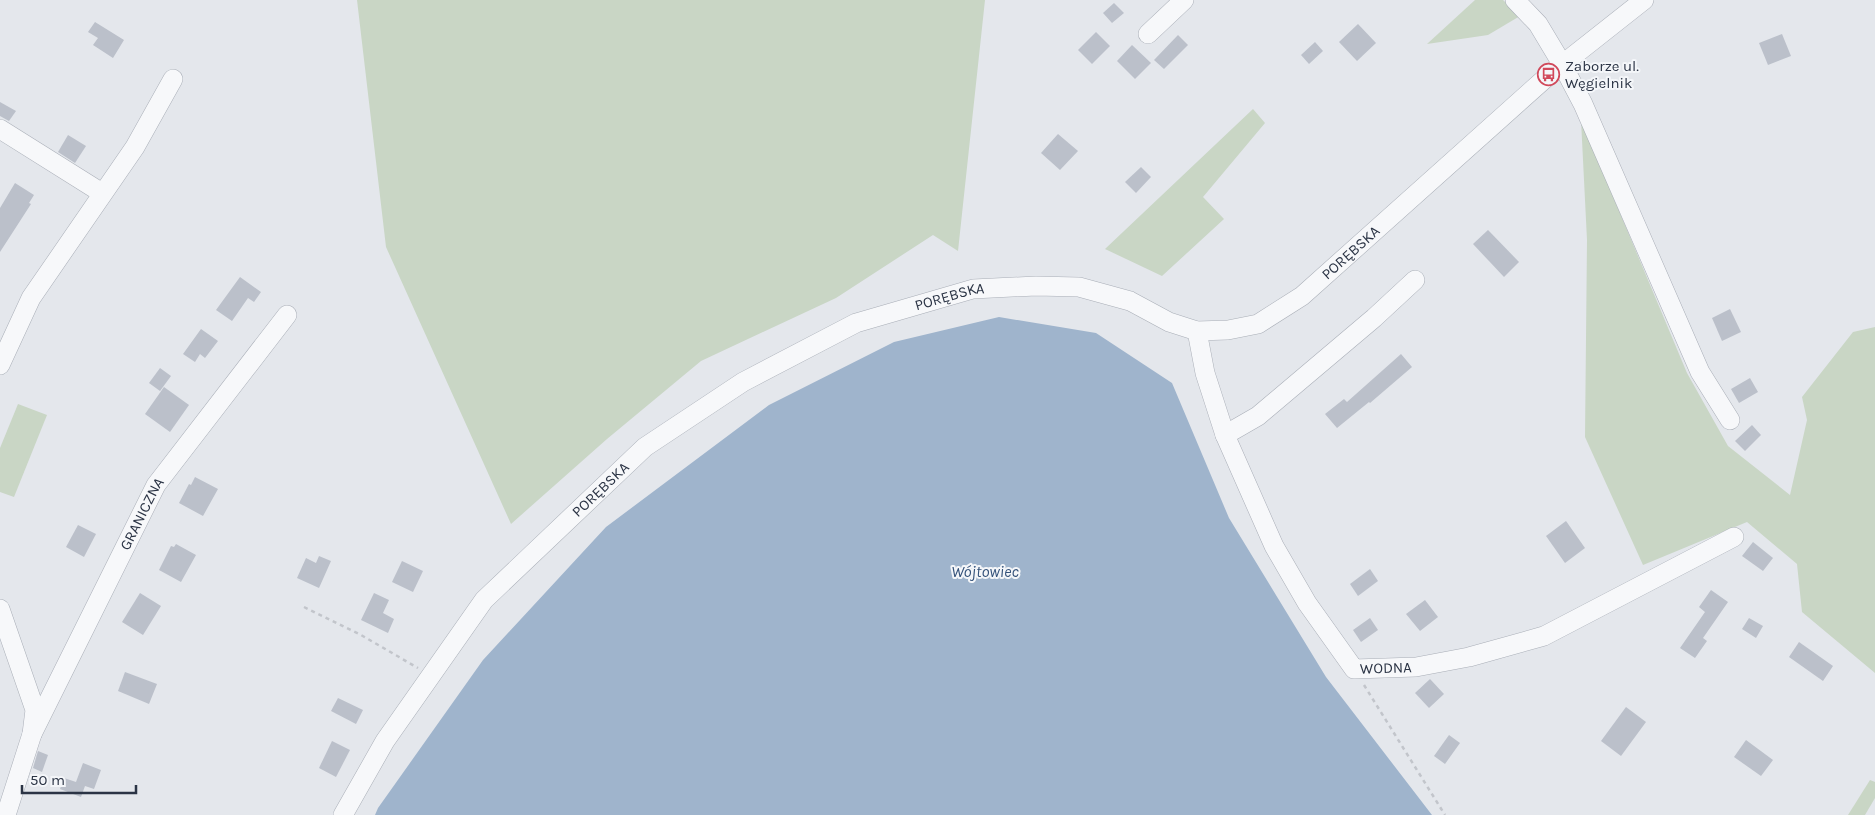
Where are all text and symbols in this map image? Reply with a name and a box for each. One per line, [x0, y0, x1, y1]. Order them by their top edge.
place label: Zaborze ul. Węgielnik [1565, 57, 1639, 92]
bus stop icon: Zaborze ul. Węgielnik [1537, 63, 1561, 87]
street label: PORĘBSKA [1318, 222, 1384, 283]
street label: PORĘBSKA [913, 279, 985, 314]
street label: PORĘBSKA [568, 458, 633, 521]
street label: GRANICZNA [116, 473, 168, 553]
water label: Wójtowiec [951, 562, 1019, 581]
street label: WODNA [1360, 658, 1412, 678]
scale bar [22, 762, 136, 794]
text: 50 m [30, 771, 65, 789]

